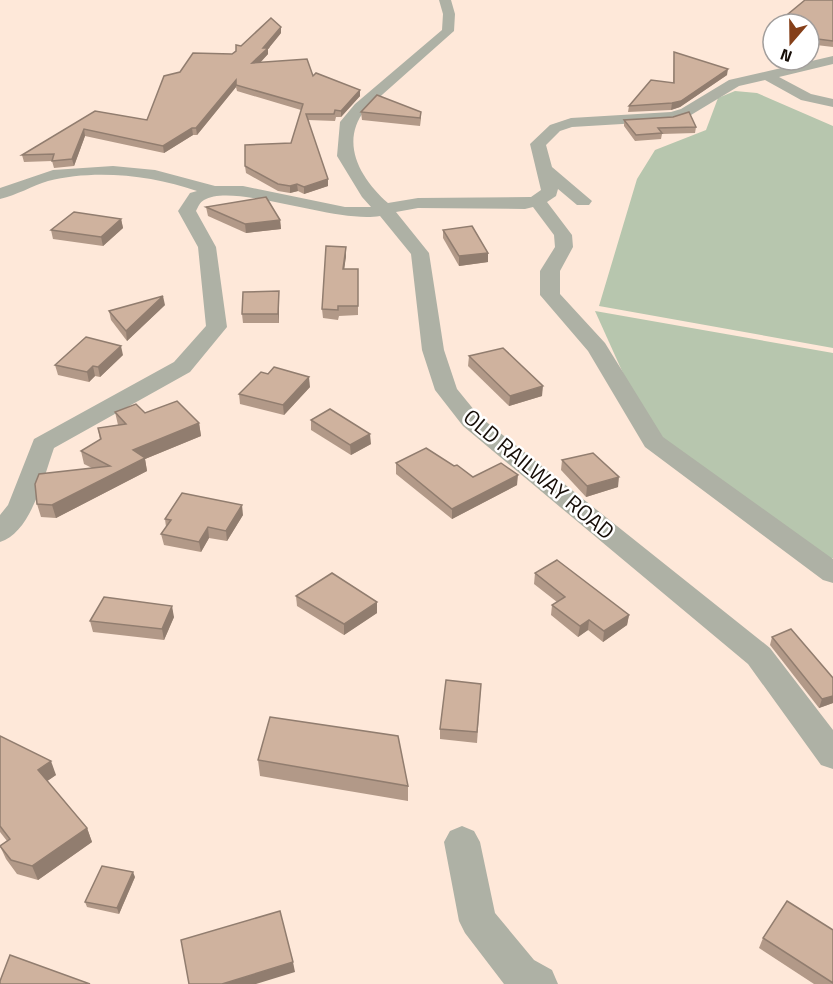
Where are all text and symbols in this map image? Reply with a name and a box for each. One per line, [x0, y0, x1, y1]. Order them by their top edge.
north arrow [761, 12, 821, 72]
text: N [777, 43, 795, 69]
street label: OLD RAILWAY ROAD [456, 400, 622, 548]

